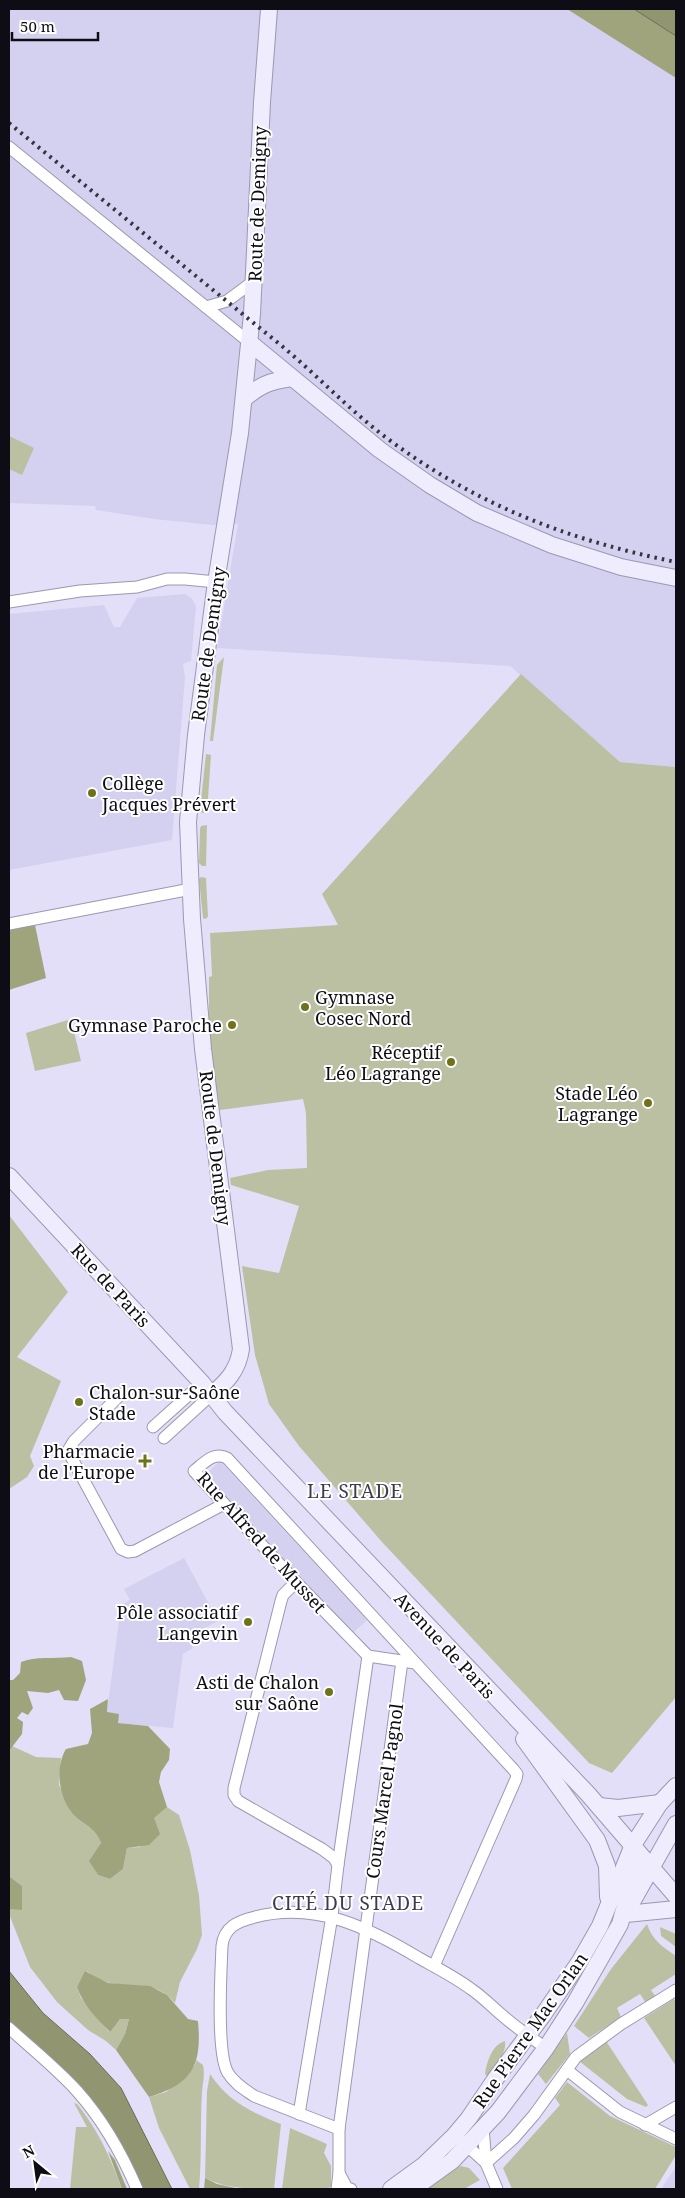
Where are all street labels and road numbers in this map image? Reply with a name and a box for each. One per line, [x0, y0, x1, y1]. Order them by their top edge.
street label: Route de Demigny [242, 125, 272, 282]
street label: Route de Demigny [185, 564, 231, 723]
street label: Route de Demigny [195, 1069, 238, 1228]
street label: Rue de Paris [66, 1238, 156, 1332]
street label: Rue Alfred de Musset [192, 1466, 332, 1618]
street label: Avenue de Paris [389, 1586, 501, 1704]
street label: Cours Marcel Pagnol [360, 1701, 408, 1880]
street label: Rue Pierre Mac Orlan [467, 1947, 593, 2113]

